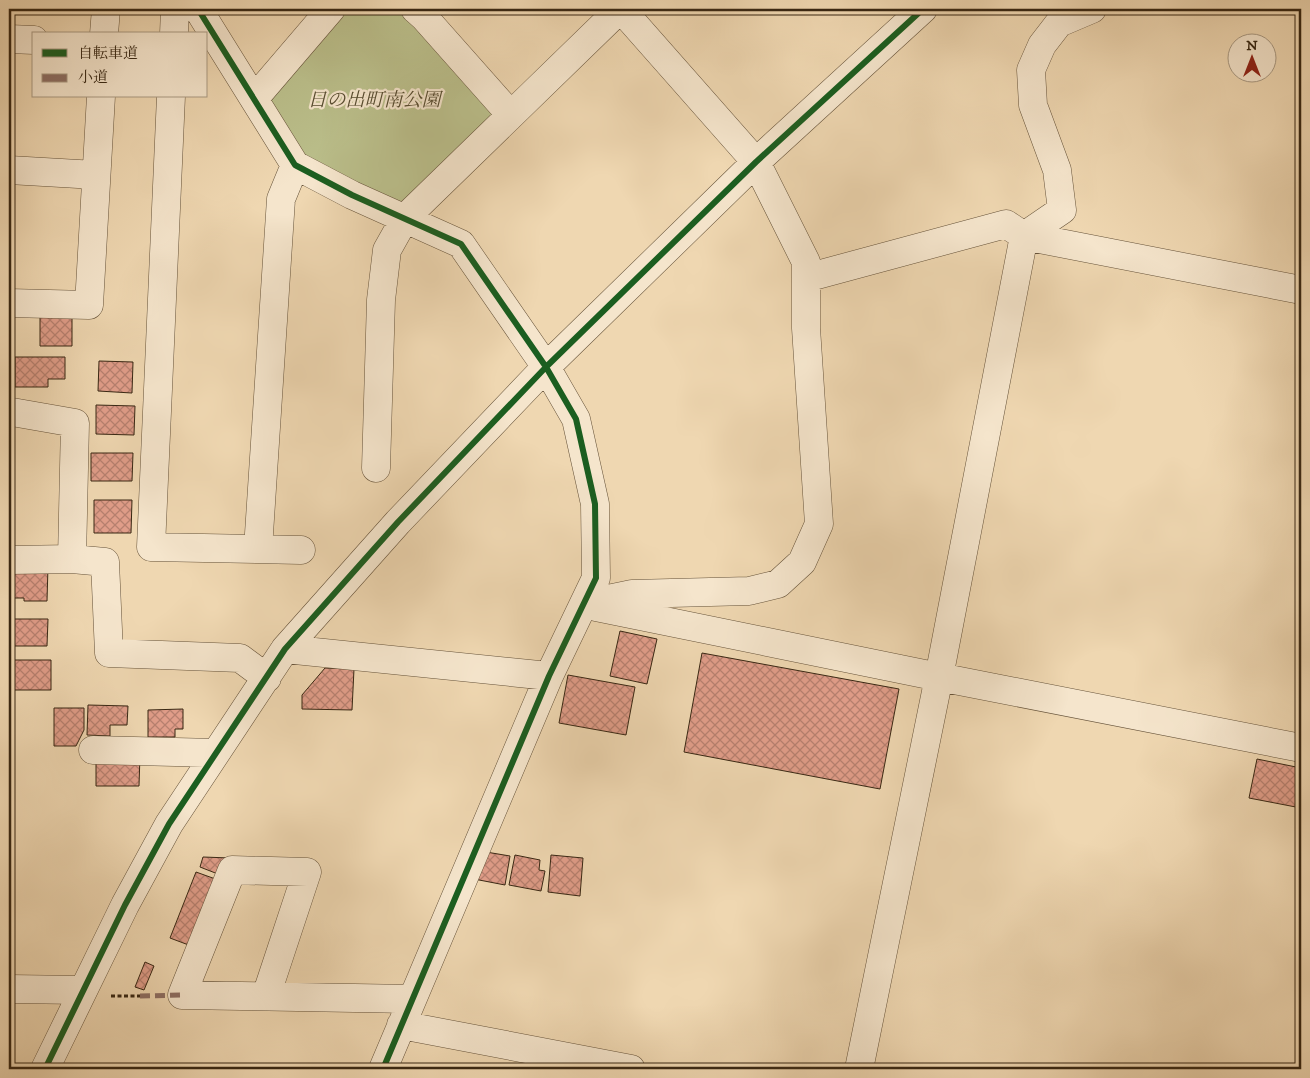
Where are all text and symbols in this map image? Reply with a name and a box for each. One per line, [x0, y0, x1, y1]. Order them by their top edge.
legend [32, 32, 208, 98]
north arrow [1228, 32, 1278, 82]
text: N [1246, 37, 1258, 55]
text: 自転車道 [78, 44, 138, 63]
text: 小道 [78, 68, 108, 87]
park label: 日の出町南公園 [307, 89, 443, 112]

